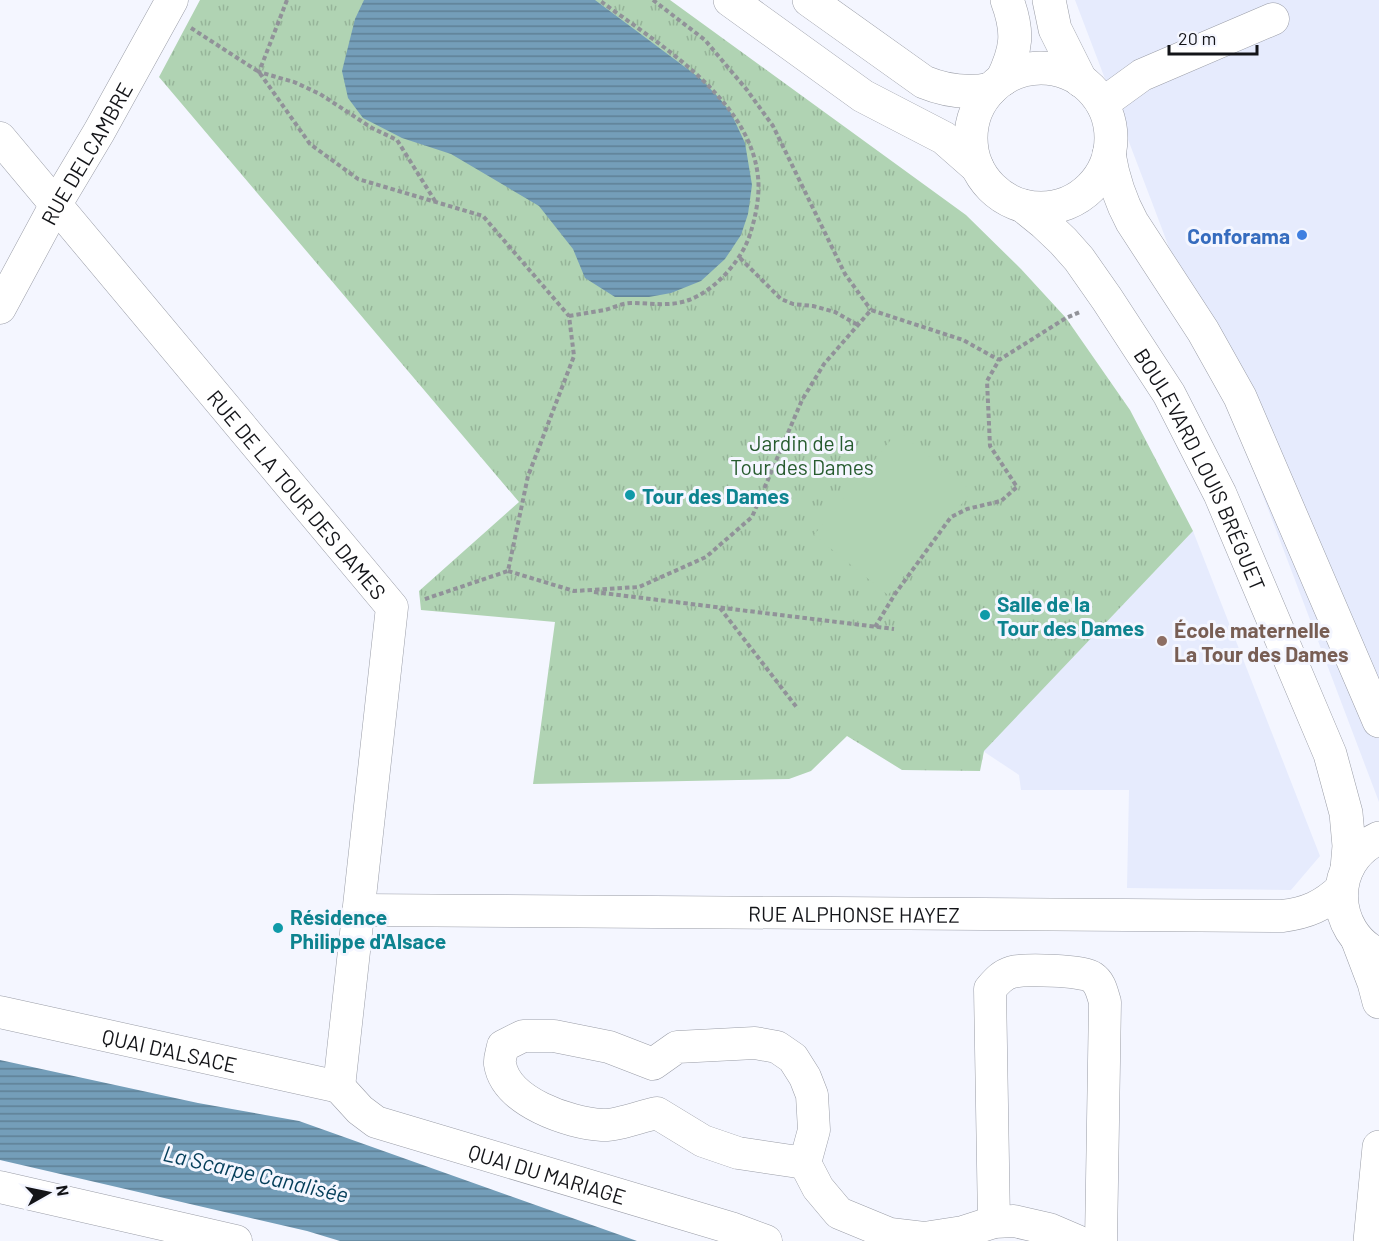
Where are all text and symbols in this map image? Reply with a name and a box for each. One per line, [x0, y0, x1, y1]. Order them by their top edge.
scale bar [1169, 18, 1258, 56]
text: 20 m [1178, 27, 1216, 49]
street label: RUE DELCAMBRE [35, 78, 137, 229]
place label: Conforama [1187, 223, 1290, 248]
marker: Conforama [1295, 228, 1309, 242]
street label: BOULEVARD LOUIS BRÉGUET [1130, 343, 1272, 594]
street label: RUE DE LA TOUR DES DAMES [203, 384, 392, 604]
park label: Jardin de la Tour des Dames [730, 430, 874, 479]
place label: Tour des Dames [642, 483, 789, 508]
marker: Tour des Dames [623, 488, 637, 502]
place label: Salle de la Tour des Dames [997, 591, 1144, 640]
marker: Salle de la Tour des Dames [978, 608, 992, 622]
place label: École maternelle La Tour des Dames [1174, 617, 1349, 666]
marker: École maternelle La Tour des Dames [1155, 634, 1169, 648]
street label: RUE ALPHONSE HAYEZ [748, 900, 960, 926]
place label: Résidence Philippe d'Alsace [290, 904, 446, 953]
marker: Résidence Philippe d'Alsace [271, 921, 285, 935]
street label: QUAI D'ALSACE [100, 1023, 240, 1077]
street label: QUAI DU MARIAGE [466, 1138, 629, 1208]
water label: La Scarpe Canalisée [161, 1139, 351, 1207]
north arrow [18, 1163, 78, 1223]
text: N [53, 1184, 74, 1197]

